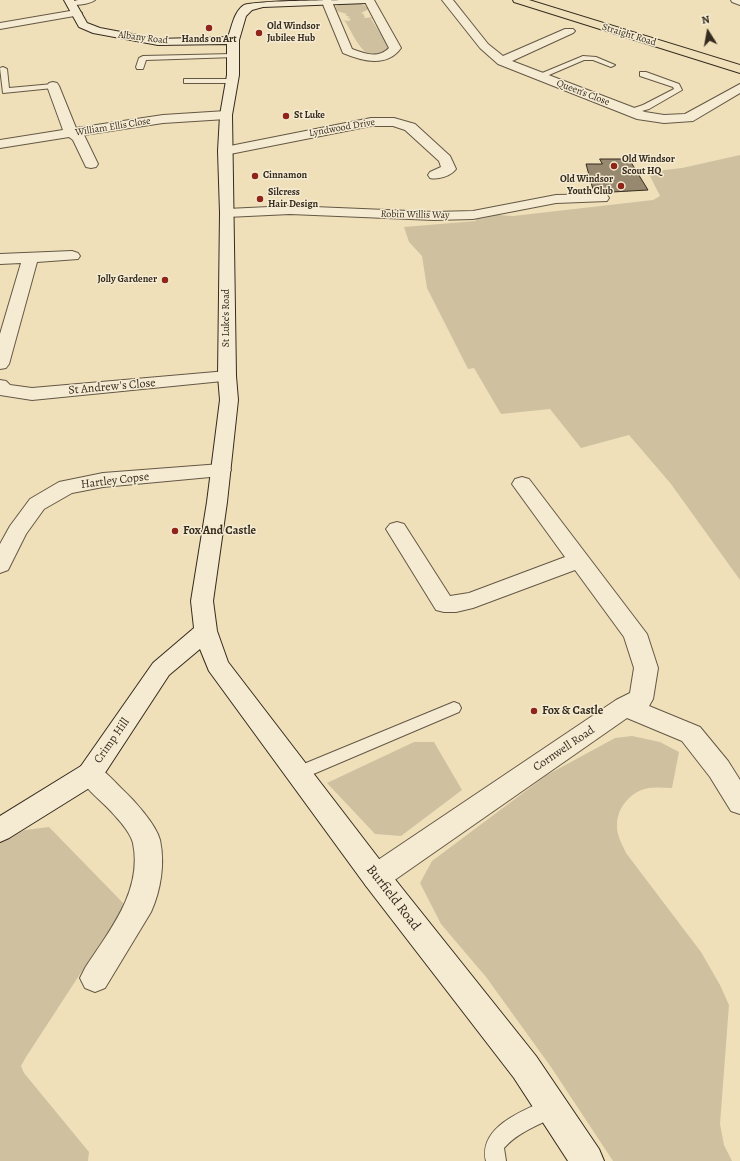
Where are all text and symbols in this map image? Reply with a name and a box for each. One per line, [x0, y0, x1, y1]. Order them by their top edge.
north arrow [688, 12, 728, 52]
text: N [700, 12, 711, 28]
place label: Old Windsor Jubilee Hub [267, 21, 320, 44]
street label: Straight Road [600, 21, 658, 49]
marker: Hands on Art [204, 23, 214, 33]
marker: Old Windsor Jubilee Hub [254, 28, 264, 38]
street label: Albany Road [117, 29, 169, 47]
place label: Hands on Art [182, 34, 236, 46]
street label: Queen's Close [555, 77, 611, 109]
place label: St Luke [294, 110, 325, 122]
marker: St Luke [281, 111, 291, 121]
street label: William Ellis Close [74, 115, 152, 139]
street label: Lyndwood Drive [308, 116, 376, 140]
place label: Old Windsor Scout HQ [622, 154, 675, 178]
marker: Old Windsor Scout HQ [609, 161, 619, 171]
place label: Cinnamon [263, 170, 307, 182]
marker: Cinnamon [250, 171, 260, 181]
place label: Old Windsor Youth Club [560, 174, 613, 198]
marker: Old Windsor Youth Club [616, 181, 626, 191]
place label: Silcress Hair Design [268, 187, 318, 210]
marker: Silcress Hair Design [255, 194, 265, 204]
street label: Robin Willis Way [380, 208, 450, 222]
place label: Jolly Gardener [98, 274, 157, 286]
marker: Jolly Gardener [160, 275, 170, 285]
street label: St Luke's Road [221, 289, 233, 347]
street label: St Andrew's Close [68, 376, 156, 398]
street label: Hartley Copse [80, 470, 150, 492]
place label: Fox And Castle [183, 524, 256, 538]
marker: Fox And Castle [170, 526, 180, 536]
place label: Fox & Castle [542, 704, 603, 718]
marker: Fox & Castle [529, 706, 539, 716]
street label: Crimp Hill [91, 716, 133, 766]
street label: Cornwell Road [531, 723, 597, 775]
street label: Burfield Road [362, 862, 424, 934]

